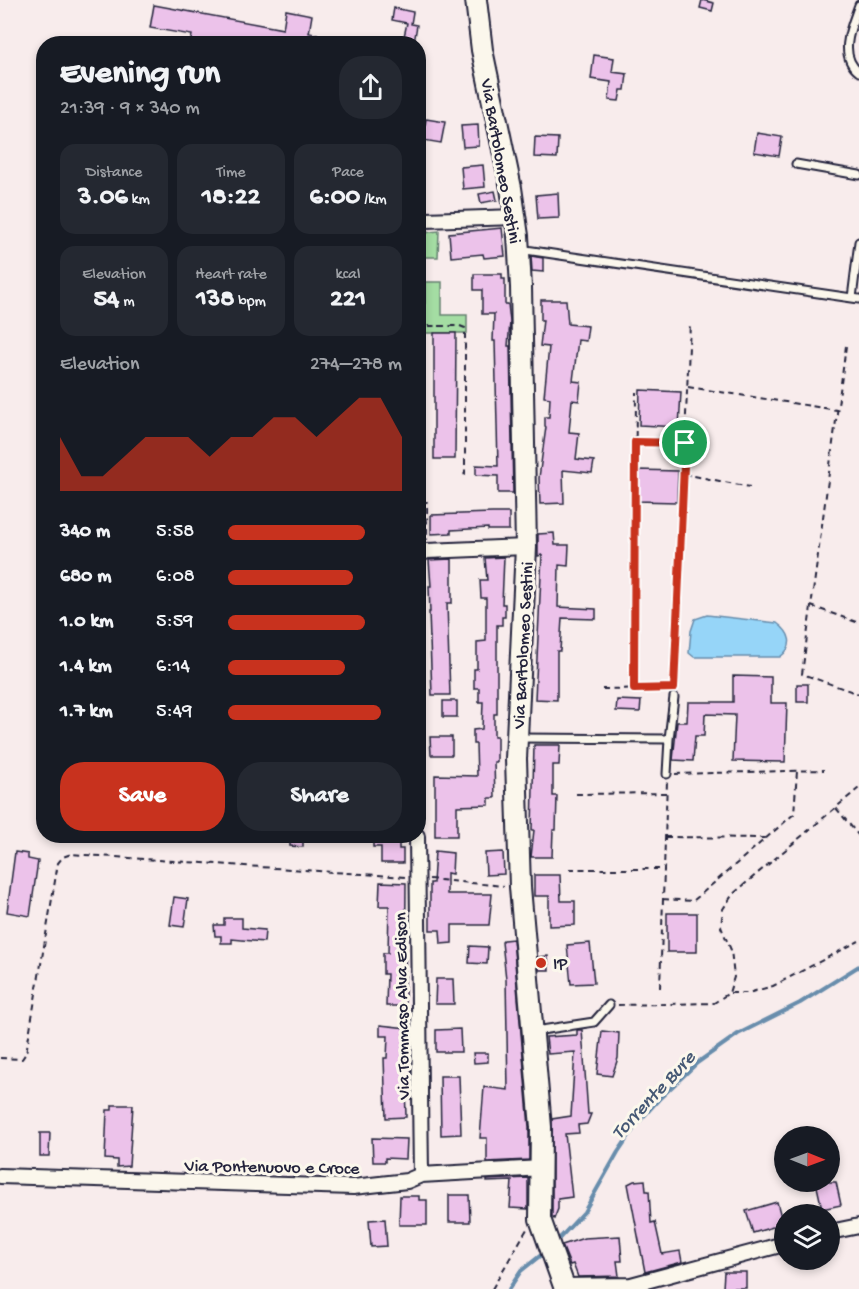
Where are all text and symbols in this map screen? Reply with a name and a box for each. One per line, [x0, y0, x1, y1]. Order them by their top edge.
text: Evening run [60, 56, 220, 94]
button: share [339, 56, 402, 119]
street label: Via Bartolomeo Sestini [474, 76, 524, 246]
text: 21:39 · 9 × 340 m [60, 98, 200, 121]
text: Distance [86, 164, 142, 183]
text: Time [216, 164, 246, 183]
text: Pace [332, 164, 364, 183]
text: 3.06 [78, 183, 128, 214]
text: 18:22 [202, 183, 260, 214]
text: 6:00 [310, 183, 360, 214]
text: km [128, 191, 150, 210]
text: /km [360, 191, 387, 210]
text: Elevation [82, 266, 146, 285]
text: Heart rate [195, 266, 267, 285]
text: kcal [336, 266, 360, 285]
text: 54 [93, 285, 119, 316]
text: 138 [196, 285, 234, 316]
text: 221 [330, 285, 366, 316]
text: m [119, 293, 135, 312]
text: bpm [234, 293, 266, 312]
text: Elevation [60, 354, 140, 377]
text: 274–278 m [310, 354, 402, 377]
pin [659, 417, 710, 468]
icon: arrive [668, 426, 701, 459]
text: 340 m [60, 521, 110, 544]
text: 5:58 [156, 521, 194, 544]
street label: Via Bartolomeo Sestini [510, 561, 539, 730]
text: 680 m [60, 566, 111, 589]
text: 6:08 [156, 566, 195, 589]
text: 1.0 km [60, 611, 114, 634]
text: 5:59 [156, 611, 193, 634]
text: 1.4 km [60, 656, 112, 679]
text: 6:14 [156, 656, 190, 679]
text: 1.7 km [60, 701, 113, 724]
text: 5:49 [156, 701, 192, 724]
button: Save [60, 762, 225, 831]
button: Share [237, 762, 402, 831]
street label: Via Tommaso Alva Edison [391, 912, 416, 1101]
place label: IP [553, 955, 568, 976]
marker: IP [534, 956, 548, 970]
water label: Torrente Bure [608, 1047, 702, 1145]
north arrow [774, 1126, 840, 1192]
map controls [774, 1126, 840, 1270]
street label: Via Pontenuovo e Croce [183, 1156, 360, 1181]
button: layers [774, 1204, 840, 1270]

